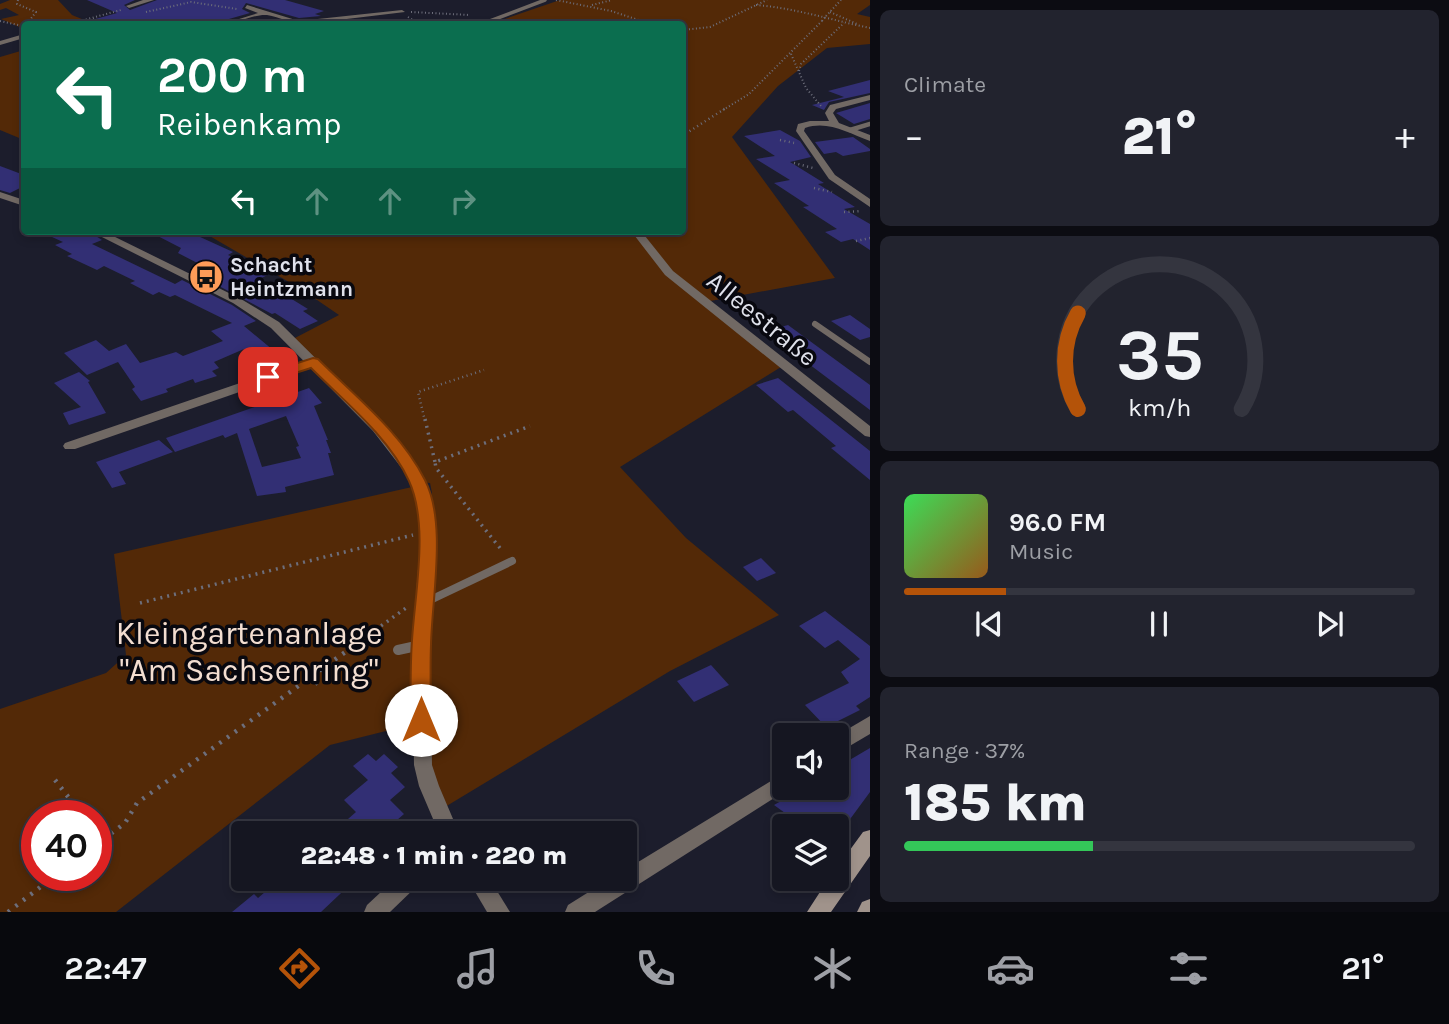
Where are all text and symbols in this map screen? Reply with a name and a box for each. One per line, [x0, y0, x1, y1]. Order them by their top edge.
text: 200 m [157, 47, 308, 104]
icon: left [42, 49, 133, 140]
text: Climate [904, 71, 986, 98]
text: Reibenkamp [157, 106, 342, 143]
text: 21° [1122, 106, 1197, 167]
text: − [904, 114, 924, 159]
text: + [1395, 114, 1415, 159]
icon: left [225, 182, 263, 220]
icon: ahead [298, 182, 336, 220]
icon: ahead [371, 182, 409, 220]
icon: right [444, 182, 482, 220]
place label: Schacht Heintzmann [230, 253, 353, 301]
bus stop icon: Schacht Heintzmann [187, 258, 225, 296]
street label: Alleestraße [701, 265, 823, 373]
text: 35 [1116, 313, 1203, 398]
pin [238, 347, 298, 407]
icon: arrive [249, 358, 287, 396]
text: km/h [1128, 393, 1191, 422]
text: 96.0 FM [1009, 507, 1106, 538]
text: Music [1009, 538, 1073, 565]
icon: previous [970, 605, 1008, 643]
icon: pause [1140, 605, 1178, 643]
icon: next [1311, 605, 1349, 643]
park label: Kleingartenanlage "Am Sachsenring" [116, 615, 382, 689]
position arrow [384, 683, 458, 757]
map controls [772, 723, 849, 891]
button: sound [772, 723, 849, 800]
text: Range · 37% [904, 737, 1026, 764]
text: 185 km [904, 772, 1087, 833]
speed limit sign: 40 [21, 800, 112, 891]
button: layers [772, 814, 849, 891]
text: 22:48 · 1 min · 220 m [301, 840, 567, 871]
icon: directions [275, 944, 324, 993]
icon: music [453, 944, 502, 993]
icon: phone [631, 944, 680, 993]
icon: climate [808, 944, 857, 993]
icon: car [986, 944, 1035, 993]
icon: filters [1164, 944, 1213, 993]
text: 22:47 [64, 950, 147, 987]
text: 21° [1341, 950, 1385, 987]

